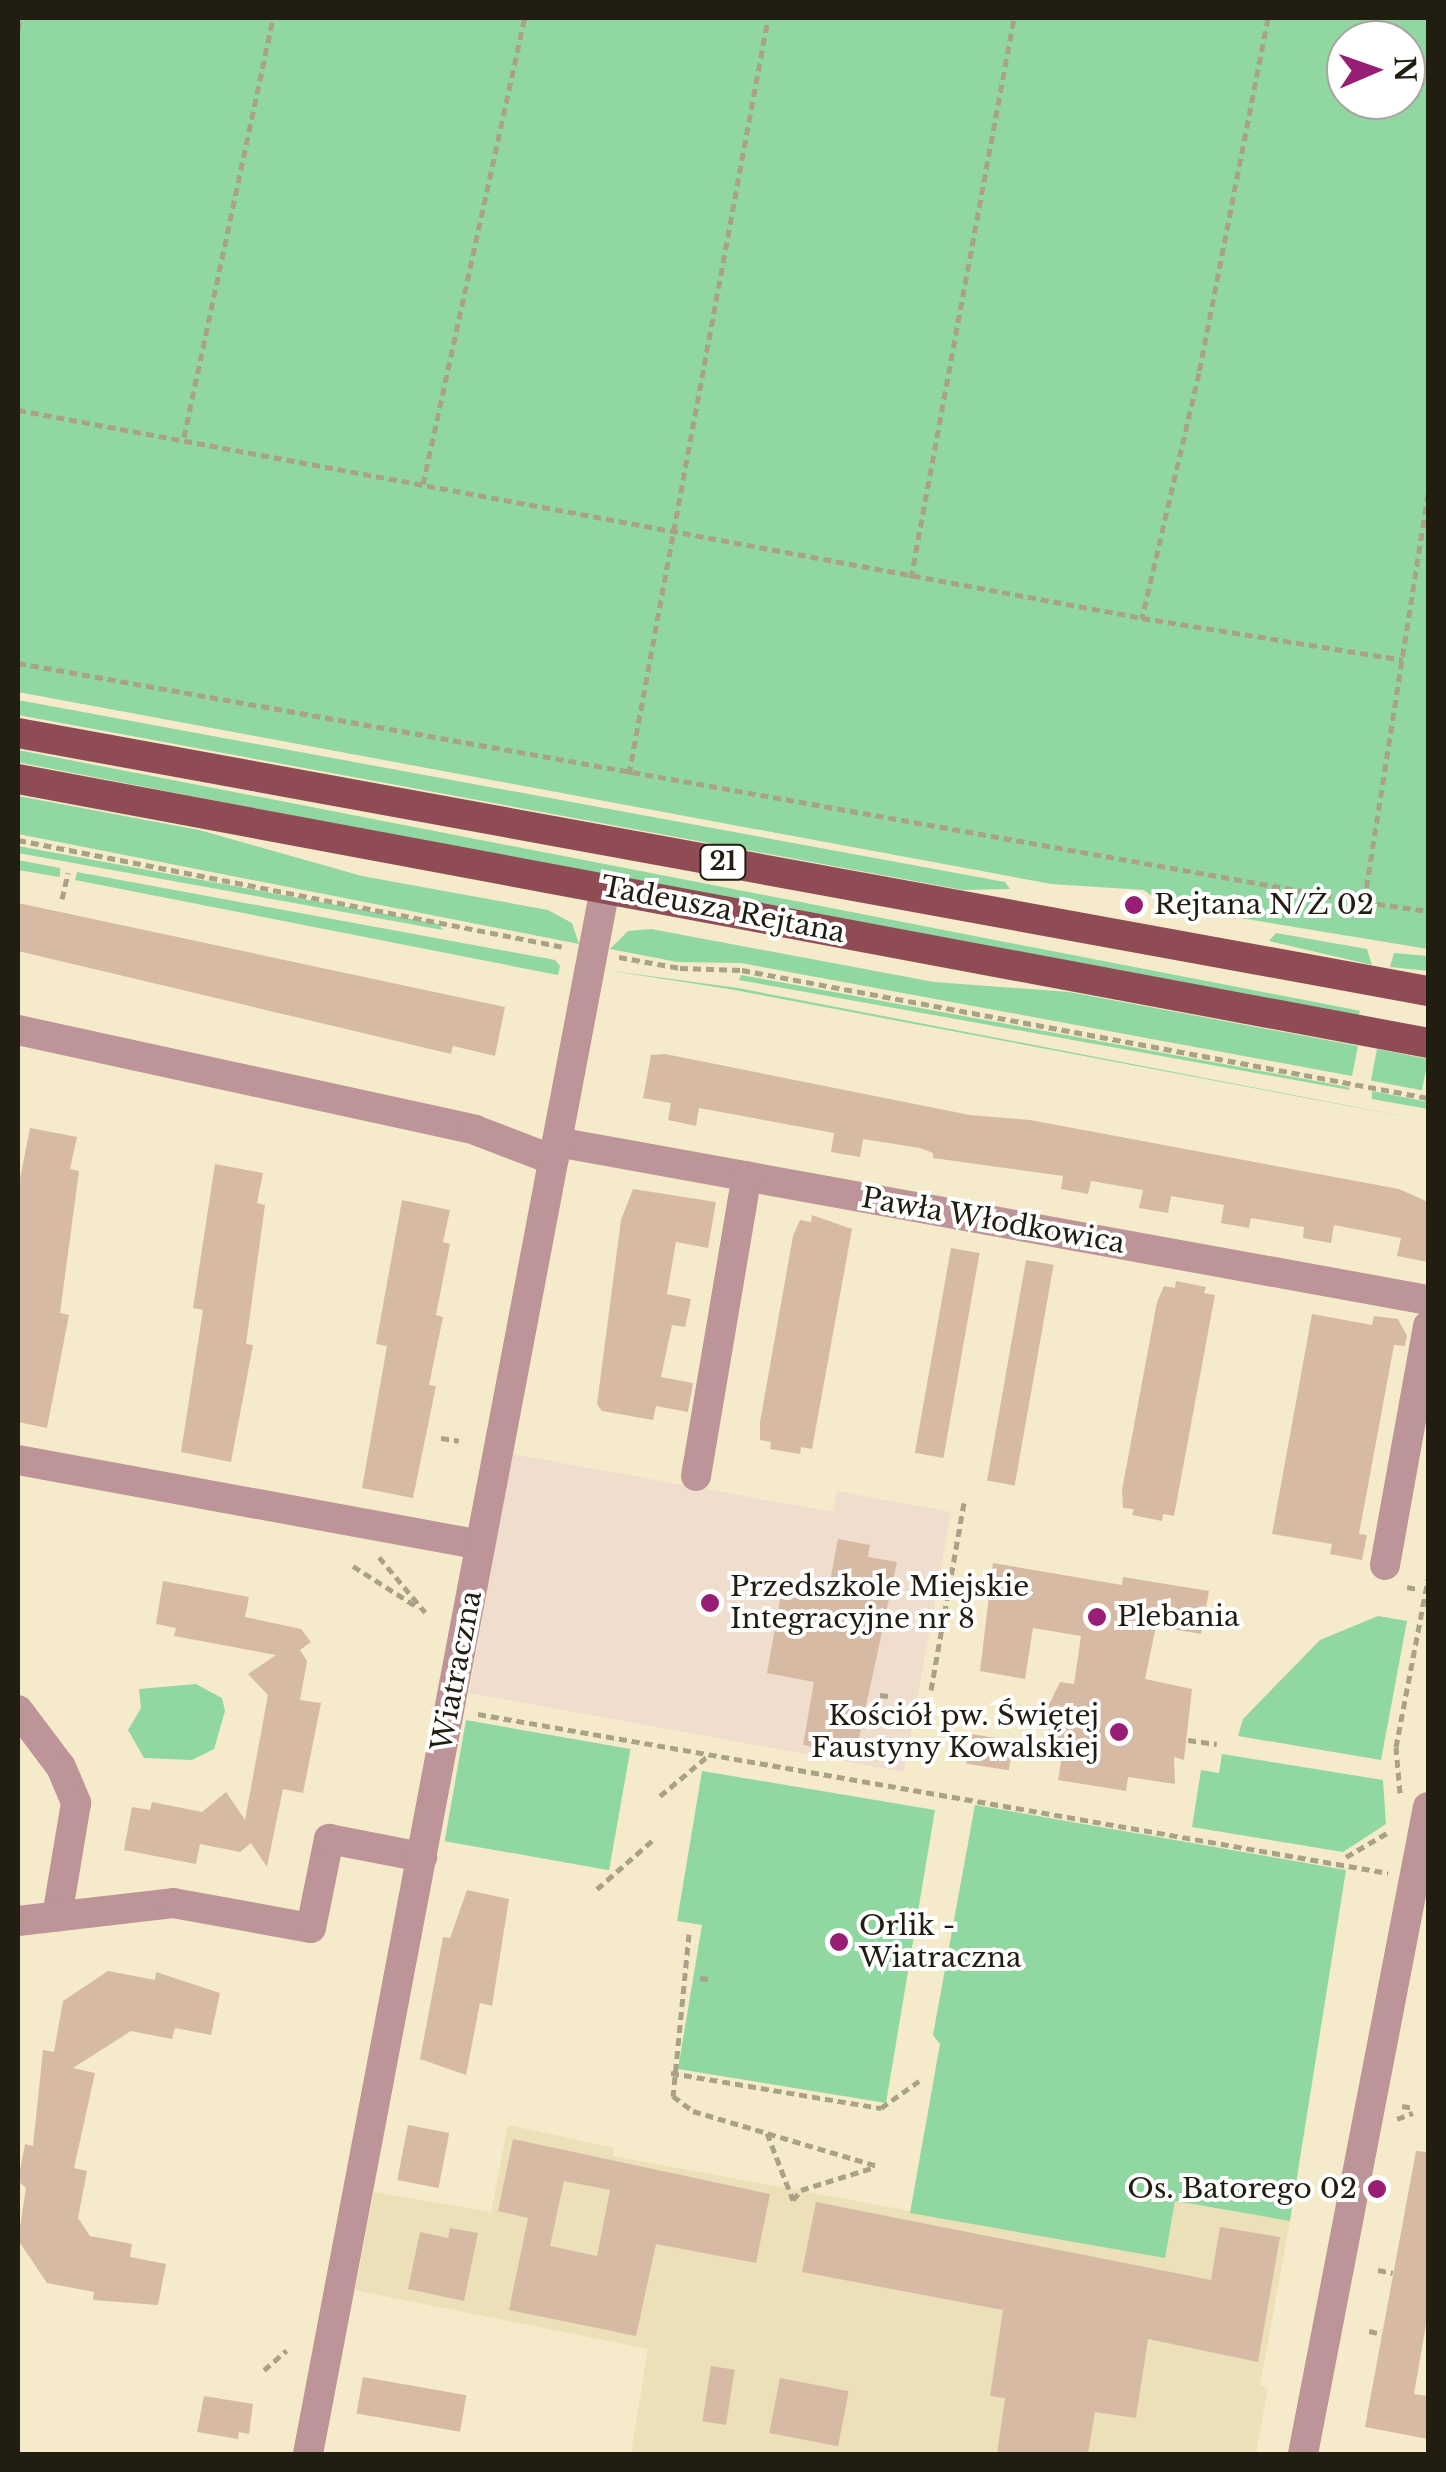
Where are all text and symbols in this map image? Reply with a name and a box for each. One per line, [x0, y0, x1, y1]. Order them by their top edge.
north arrow [1326, 20, 1426, 120]
text: N [1387, 55, 1422, 83]
road number: 21 [698, 842, 748, 882]
street label: Tadeusza Rejtana [598, 870, 848, 950]
place label: Rejtana N/Ż 02 [1154, 888, 1374, 922]
marker: Rejtana N/Ż 02 [1123, 894, 1145, 916]
street label: Pawła Włodkowica [858, 1181, 1128, 1261]
place label: Przedszkole Miejskie Integracyjne nr 8 [730, 1570, 1029, 1636]
street label: Wiatraczna [425, 1588, 489, 1754]
marker: Przedszkole Miejskie Integracyjne nr 8 [699, 1592, 721, 1614]
place label: Plebania [1117, 1600, 1240, 1634]
marker: Plebania [1086, 1606, 1108, 1628]
place label: Kościół pw. Świętej Faustyny Kowalskiej [810, 1699, 1099, 1765]
marker: Kościół pw. Świętej Faustyny Kowalskiej [1108, 1721, 1130, 1743]
place label: Orlik - Wiatraczna [859, 1909, 1022, 1975]
marker: Orlik - Wiatraczna [828, 1931, 850, 1953]
place label: Os. Batorego 02 [1127, 2172, 1357, 2206]
marker: Os. Batorego 02 [1366, 2178, 1388, 2200]

